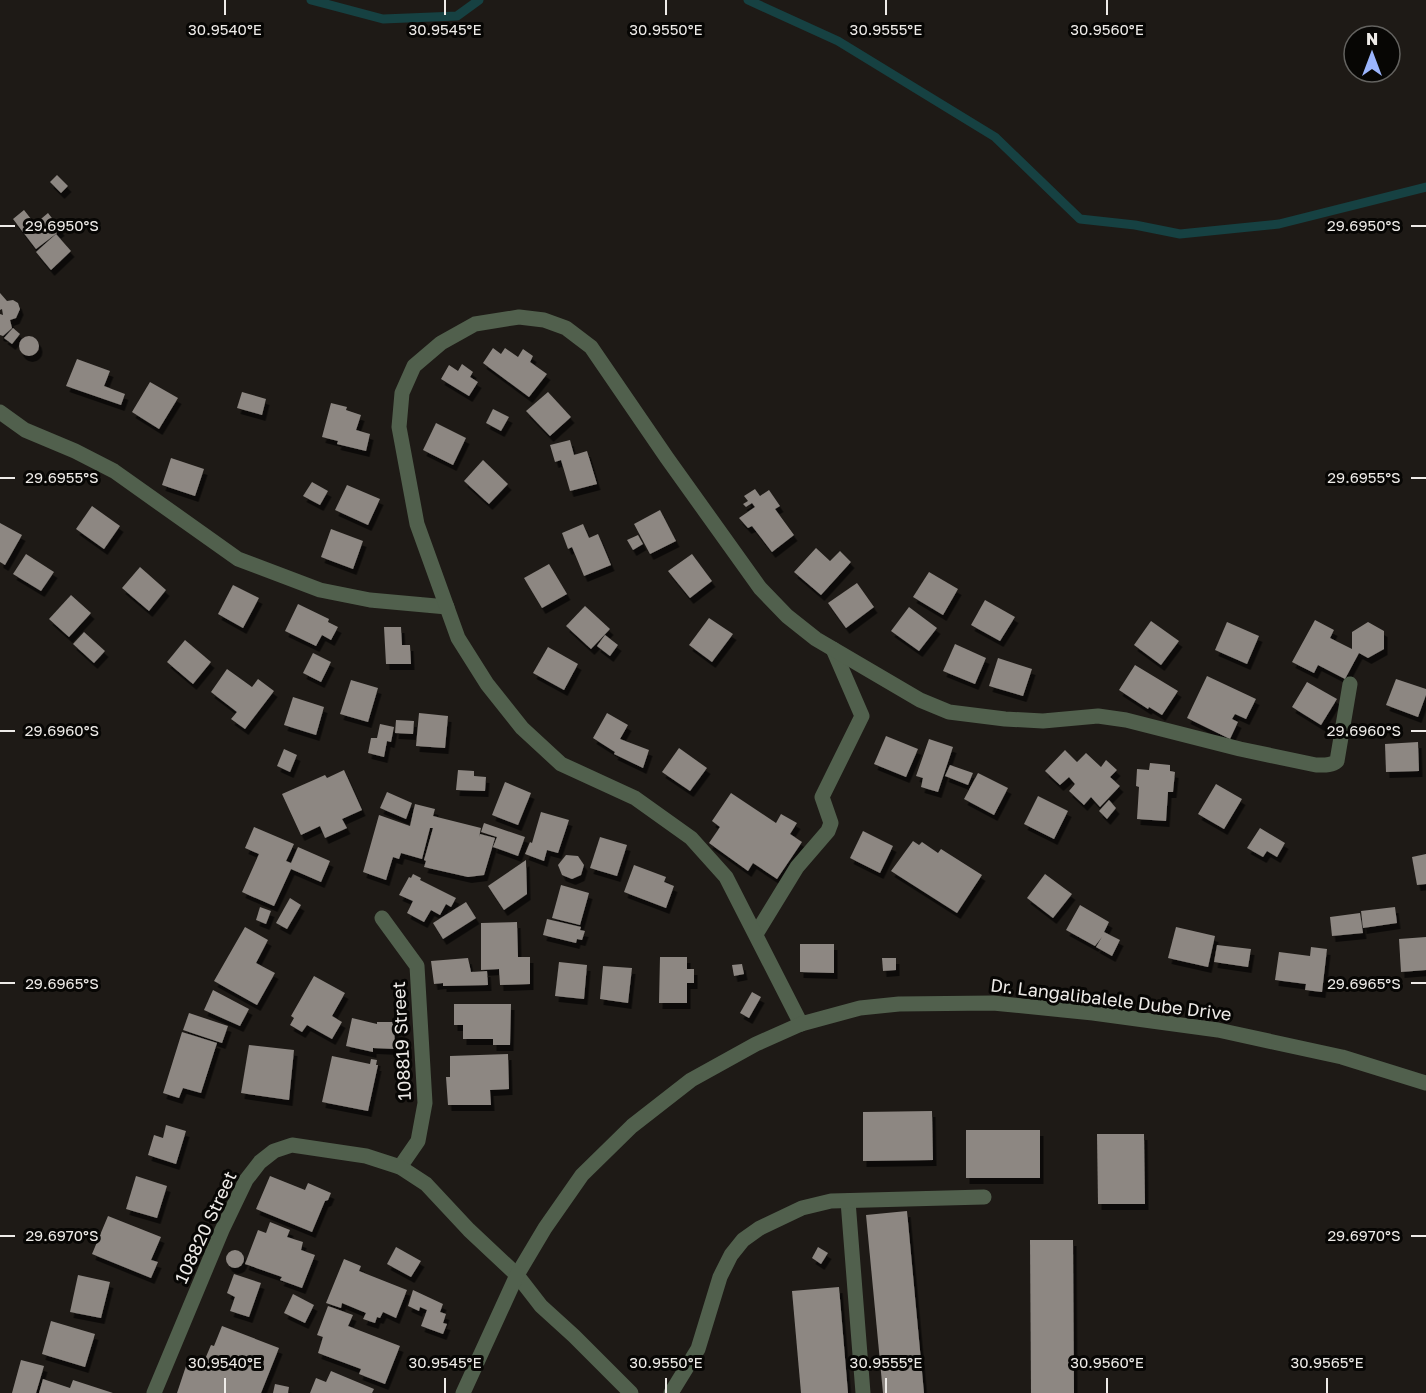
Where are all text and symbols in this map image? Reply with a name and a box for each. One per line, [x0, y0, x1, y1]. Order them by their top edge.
text: 30.9540°E [188, 20, 262, 38]
text: 30.9545°E [408, 20, 482, 38]
text: 30.9550°E [629, 20, 703, 38]
text: 30.9555°E [850, 20, 922, 38]
text: 30.9560°E [1070, 20, 1144, 38]
north arrow [1342, 24, 1402, 84]
text: N [1366, 29, 1378, 49]
text: 29.6950°S [25, 216, 99, 234]
text: 29.6950°S [1327, 216, 1401, 234]
text: 29.6955°S [25, 468, 99, 486]
text: 29.6955°S [1327, 468, 1401, 486]
text: 29.6960°S [25, 721, 99, 739]
text: 29.6960°S [1327, 721, 1401, 739]
street label: Dr. Langalibalele Dube Drive [989, 973, 1233, 1025]
text: 29.6965°S [25, 974, 99, 992]
text: 29.6965°S [1327, 974, 1401, 992]
street label: 108819 Street [387, 981, 415, 1101]
street label: 108820 Street [169, 1167, 241, 1287]
text: 29.6970°S [25, 1226, 99, 1244]
text: 29.6970°S [1327, 1226, 1401, 1244]
text: 30.9540°E [188, 1353, 262, 1371]
text: 30.9545°E [408, 1353, 482, 1371]
text: 30.9550°E [629, 1353, 703, 1371]
text: 30.9555°E [850, 1353, 922, 1371]
text: 30.9560°E [1070, 1353, 1144, 1371]
text: 30.9565°E [1290, 1353, 1364, 1371]

